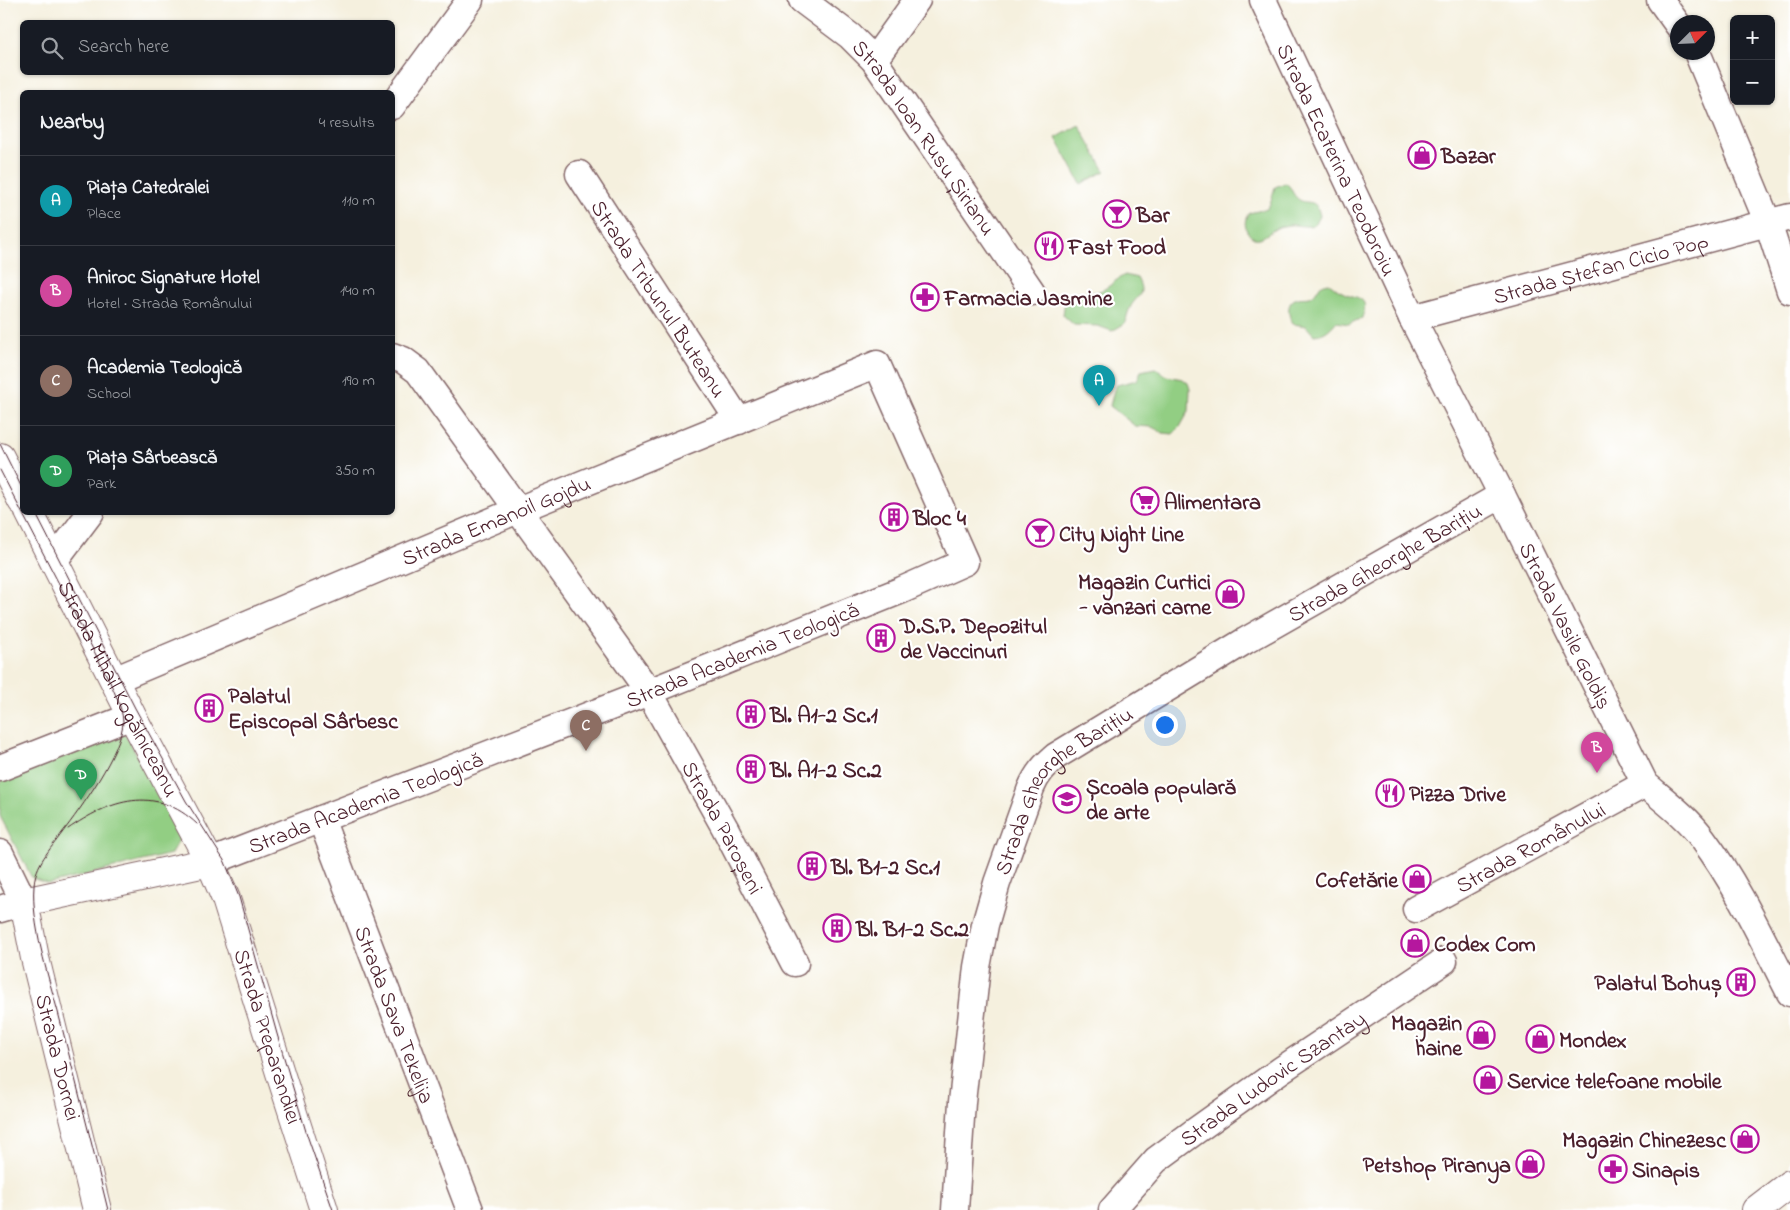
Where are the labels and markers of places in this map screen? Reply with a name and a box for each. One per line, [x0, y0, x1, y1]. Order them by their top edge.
shop icon: Bazar [1407, 140, 1437, 170]
place label: Bazar [1440, 142, 1497, 174]
bar icon: Bar [1102, 199, 1132, 229]
place label: Bar [1135, 201, 1171, 233]
restaurant icon: Fast Food [1034, 231, 1064, 261]
place label: Fast Food [1067, 233, 1166, 265]
pharmacy icon: Farmacia Jasmine [910, 282, 940, 312]
place label: Farmacia Jasmine [943, 284, 1114, 316]
pin: A [1083, 365, 1115, 406]
supermarket icon: Alimentara [1130, 486, 1160, 516]
place label: Alimentara [1164, 488, 1261, 520]
building icon: Bloc 4 [879, 502, 909, 532]
place label: Bloc 4 [912, 504, 967, 536]
bar icon: City Night Line [1025, 518, 1055, 548]
place label: City Night Line [1059, 520, 1185, 553]
place label: Magazin Curtici - vanzari carne [1078, 568, 1212, 625]
shop icon: Magazin Curtici - vanzari carne [1215, 579, 1245, 609]
place label: D.S.P. Depozitul de Vaccinuri [899, 612, 1047, 669]
building icon: D.S.P. Depozitul de Vaccinuri [866, 623, 896, 653]
place label: Palatul Episcopal Sârbesc [228, 682, 399, 739]
building icon: Palatul Episcopal Sârbesc [194, 693, 224, 723]
building icon: Bl. A1-2 Sc.1 [736, 699, 766, 729]
place label: Bl. A1-2 Sc.1 [769, 701, 878, 733]
pin: C [570, 710, 602, 751]
pin: B [1581, 732, 1613, 773]
building icon: Bl. A1-2 Sc.2 [736, 754, 766, 784]
place label: Bl. A1-2 Sc.2 [769, 756, 882, 788]
pin: D [65, 759, 97, 800]
place label: Școala populară de arte [1086, 773, 1237, 830]
restaurant icon: Pizza Drive [1375, 778, 1405, 808]
place label: Pizza Drive [1409, 780, 1507, 812]
school or university icon: Școala populară de arte [1052, 784, 1082, 814]
building icon: Bl. B1-2 Sc.1 [797, 851, 827, 881]
place label: Bl. B1-2 Sc.1 [830, 853, 940, 885]
shop icon: Cofetărie [1402, 864, 1432, 894]
place label: Cofetărie [1315, 866, 1399, 898]
building icon: Bl. B1-2 Sc.2 [822, 913, 852, 943]
place label: Bl. B1-2 Sc.2 [855, 915, 969, 947]
shop icon: Codex Com [1400, 928, 1430, 958]
place label: Codex Com [1434, 930, 1536, 962]
building icon: Palatul Bohuș [1726, 967, 1756, 997]
place label: Palatul Bohuș [1594, 969, 1722, 1001]
place label: Magazin haine [1391, 1009, 1463, 1066]
shop icon: Magazin haine [1466, 1020, 1496, 1050]
shop icon: Mondex [1525, 1024, 1555, 1054]
place label: Mondex [1559, 1026, 1627, 1058]
shop icon: Service telefoane mobile [1473, 1065, 1503, 1095]
place label: Service telefoane mobile [1507, 1067, 1723, 1099]
shop icon: Magazin Chinezesc [1730, 1124, 1760, 1154]
place label: Magazin Chinezesc [1562, 1126, 1727, 1159]
shop icon: Petshop Piranya [1515, 1149, 1545, 1179]
place label: Petshop Piranya [1363, 1151, 1511, 1184]
pharmacy icon: Sinapis [1598, 1154, 1628, 1184]
place label: Sinapis [1632, 1156, 1700, 1188]

